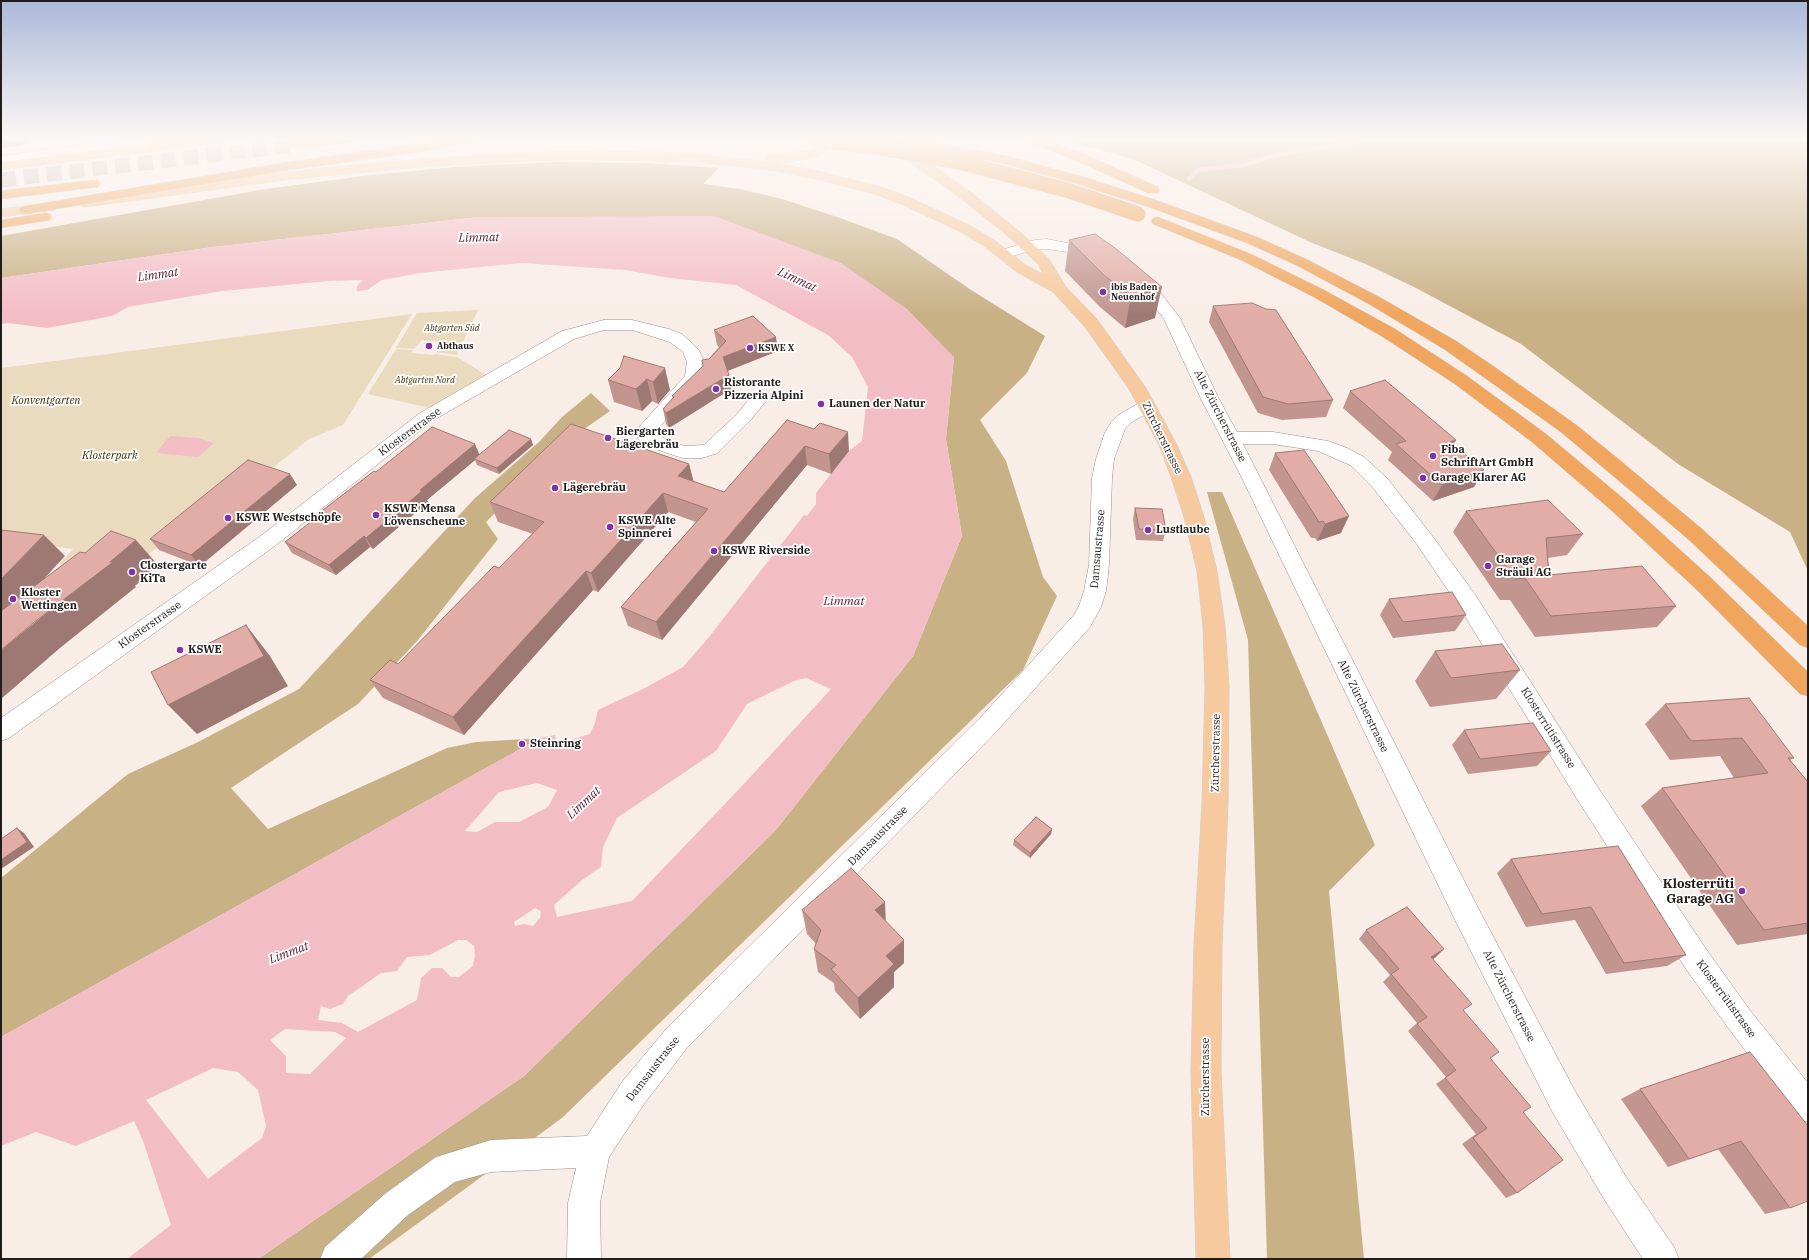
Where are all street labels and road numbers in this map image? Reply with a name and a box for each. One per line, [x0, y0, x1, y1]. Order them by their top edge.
street label: Alte Zürcherstrasse [1191, 368, 1249, 464]
street label: Zürcherstrasse [1139, 400, 1185, 476]
street label: Klosterstrasse [376, 405, 444, 459]
street label: Damsaustrasse [1088, 509, 1108, 589]
street label: Klosterstrasse [116, 598, 184, 652]
street label: Alte Zürcherstrasse [1335, 657, 1391, 755]
street label: Klosterrütistrasse [1518, 685, 1578, 771]
street label: Zürcherstrasse [1209, 714, 1223, 792]
street label: Damsaustrasse [845, 803, 911, 869]
street label: Alte Zürcherstrasse [1480, 948, 1538, 1044]
street label: Klosterrütistrasse [1693, 957, 1759, 1041]
street label: Damsaustrasse [623, 1034, 683, 1104]
street label: Zürcherstrasse [1199, 1038, 1213, 1116]

